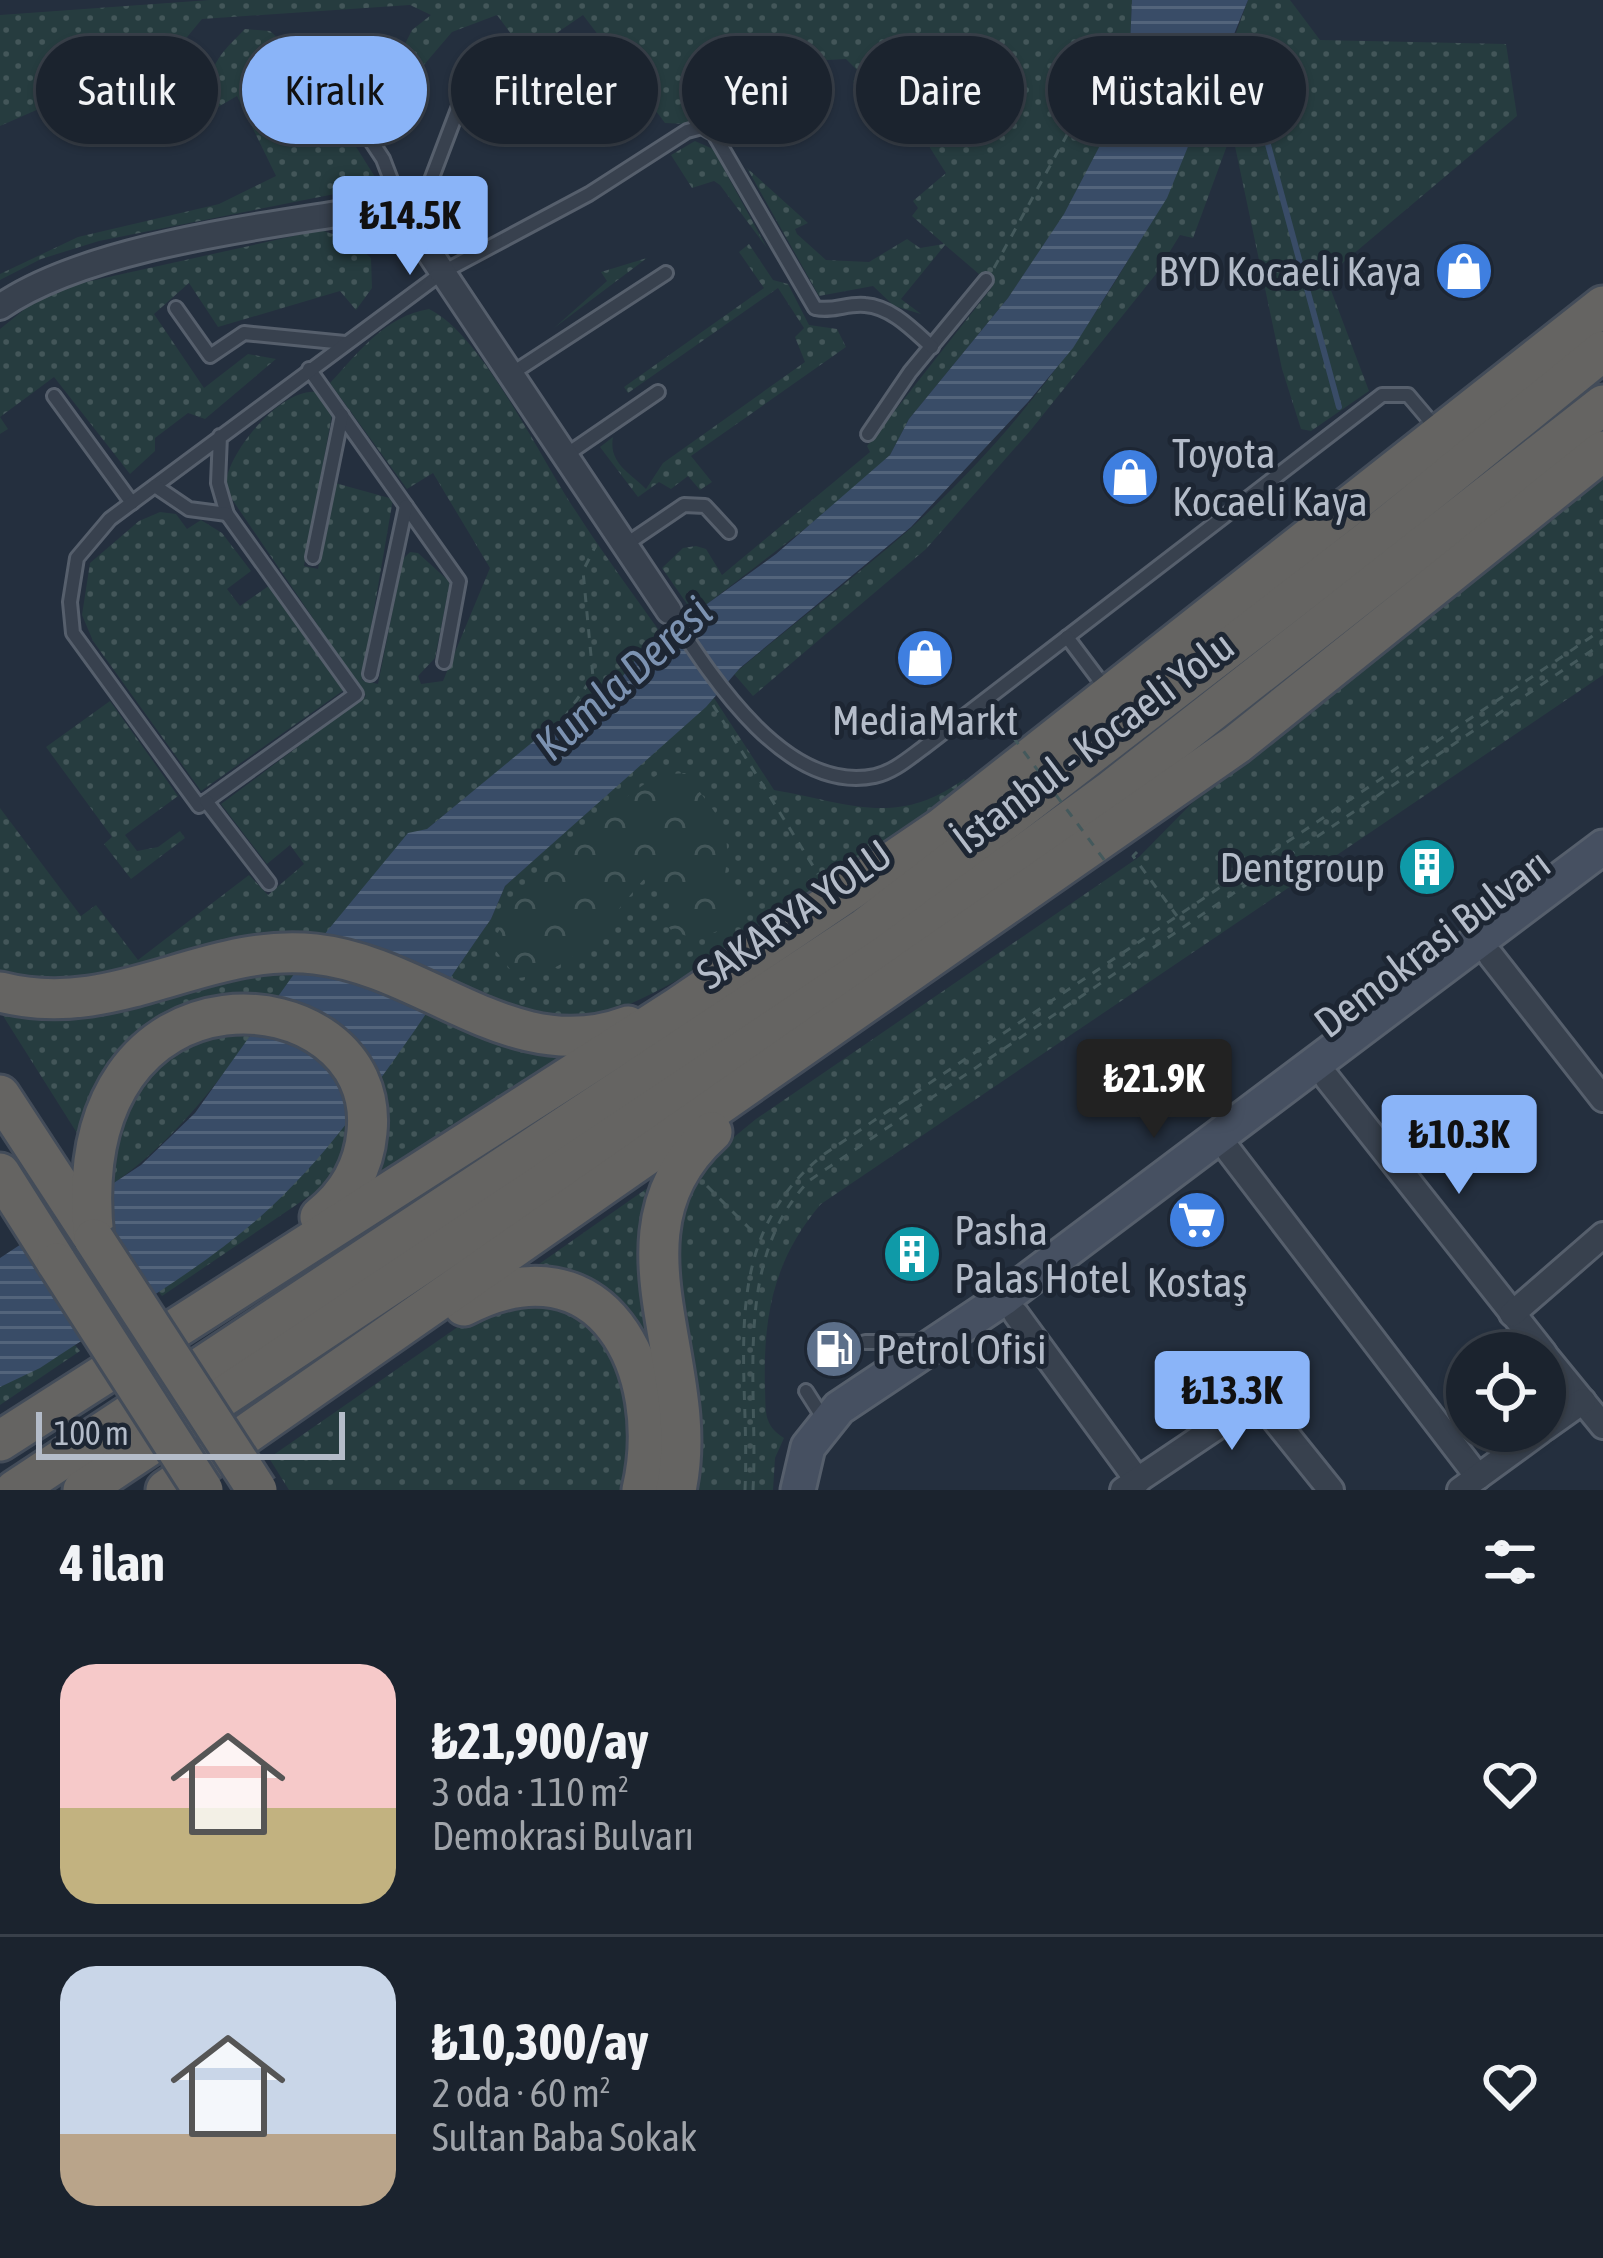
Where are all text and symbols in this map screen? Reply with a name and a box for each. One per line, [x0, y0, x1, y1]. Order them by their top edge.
chip: Satılık [36, 36, 218, 144]
chip: Kiralık [242, 36, 427, 144]
chip: Filtreler [451, 36, 658, 144]
chip: Yeni [682, 36, 832, 144]
chip: Daire [856, 36, 1024, 144]
chip: Müstakil ev [1048, 36, 1306, 144]
pin: ₺14.5K [312, 176, 508, 278]
text: ₺14.5K [360, 193, 460, 237]
shop icon: BYD Kocaeli Kaya [1433, 240, 1495, 302]
place label: BYD Kocaeli Kaya [1158, 247, 1422, 295]
place label: Toyota Kocaeli Kaya [1172, 429, 1368, 525]
shop icon: Toyota Kocaeli Kaya [1099, 446, 1161, 508]
water label: Kumla Deresi [524, 586, 722, 770]
street label: İstanbul - Kocaeli Yolu [943, 621, 1243, 863]
shop icon: MediaMarkt [894, 627, 956, 689]
place label: MediaMarkt [832, 696, 1018, 744]
street label: SAKARYA YOLU [688, 830, 900, 998]
building icon: Dentgroup [1396, 836, 1458, 898]
street label: Demokrasi Bulvarı [1305, 839, 1559, 1047]
place label: Dentgroup [1220, 843, 1385, 891]
pin: ₺21.9K [1056, 1039, 1252, 1141]
text: ₺21.9K [1104, 1056, 1204, 1100]
pin: ₺10.3K [1361, 1095, 1557, 1197]
text: ₺10.3K [1409, 1112, 1509, 1156]
supermarket icon: Kostaş [1166, 1189, 1228, 1251]
place label: Pasha Palas Hotel [954, 1206, 1131, 1302]
building icon: Pasha Palas Hotel [881, 1223, 943, 1285]
place label: Kostaş [1147, 1258, 1247, 1306]
fuel station icon: Petrol Ofisi [803, 1318, 865, 1380]
place label: Petrol Ofisi [876, 1325, 1047, 1373]
map controls [1446, 1332, 1566, 1452]
button: locate [1446, 1332, 1566, 1452]
pin: ₺13.3K [1134, 1351, 1330, 1453]
text: ₺13.3K [1182, 1368, 1282, 1412]
scale bar [36, 1406, 345, 1459]
text: 100 m [54, 1414, 129, 1452]
icon: filters [1477, 1529, 1543, 1595]
text: 4 ilan [60, 1533, 165, 1592]
text: ₺21,900/ay [432, 1711, 648, 1770]
icon: home [156, 1712, 300, 1856]
icon: heart [1477, 1751, 1543, 1817]
text: 3 oda · 110 m² [432, 1770, 629, 1814]
text: Demokrasi Bulvarı [432, 1814, 694, 1858]
text: ₺10,300/ay [432, 2012, 648, 2071]
icon: home [156, 2014, 300, 2158]
icon: heart [1477, 2053, 1543, 2119]
text: 2 oda · 60 m² [432, 2071, 611, 2115]
text: Sultan Baba Sokak [432, 2115, 697, 2159]

